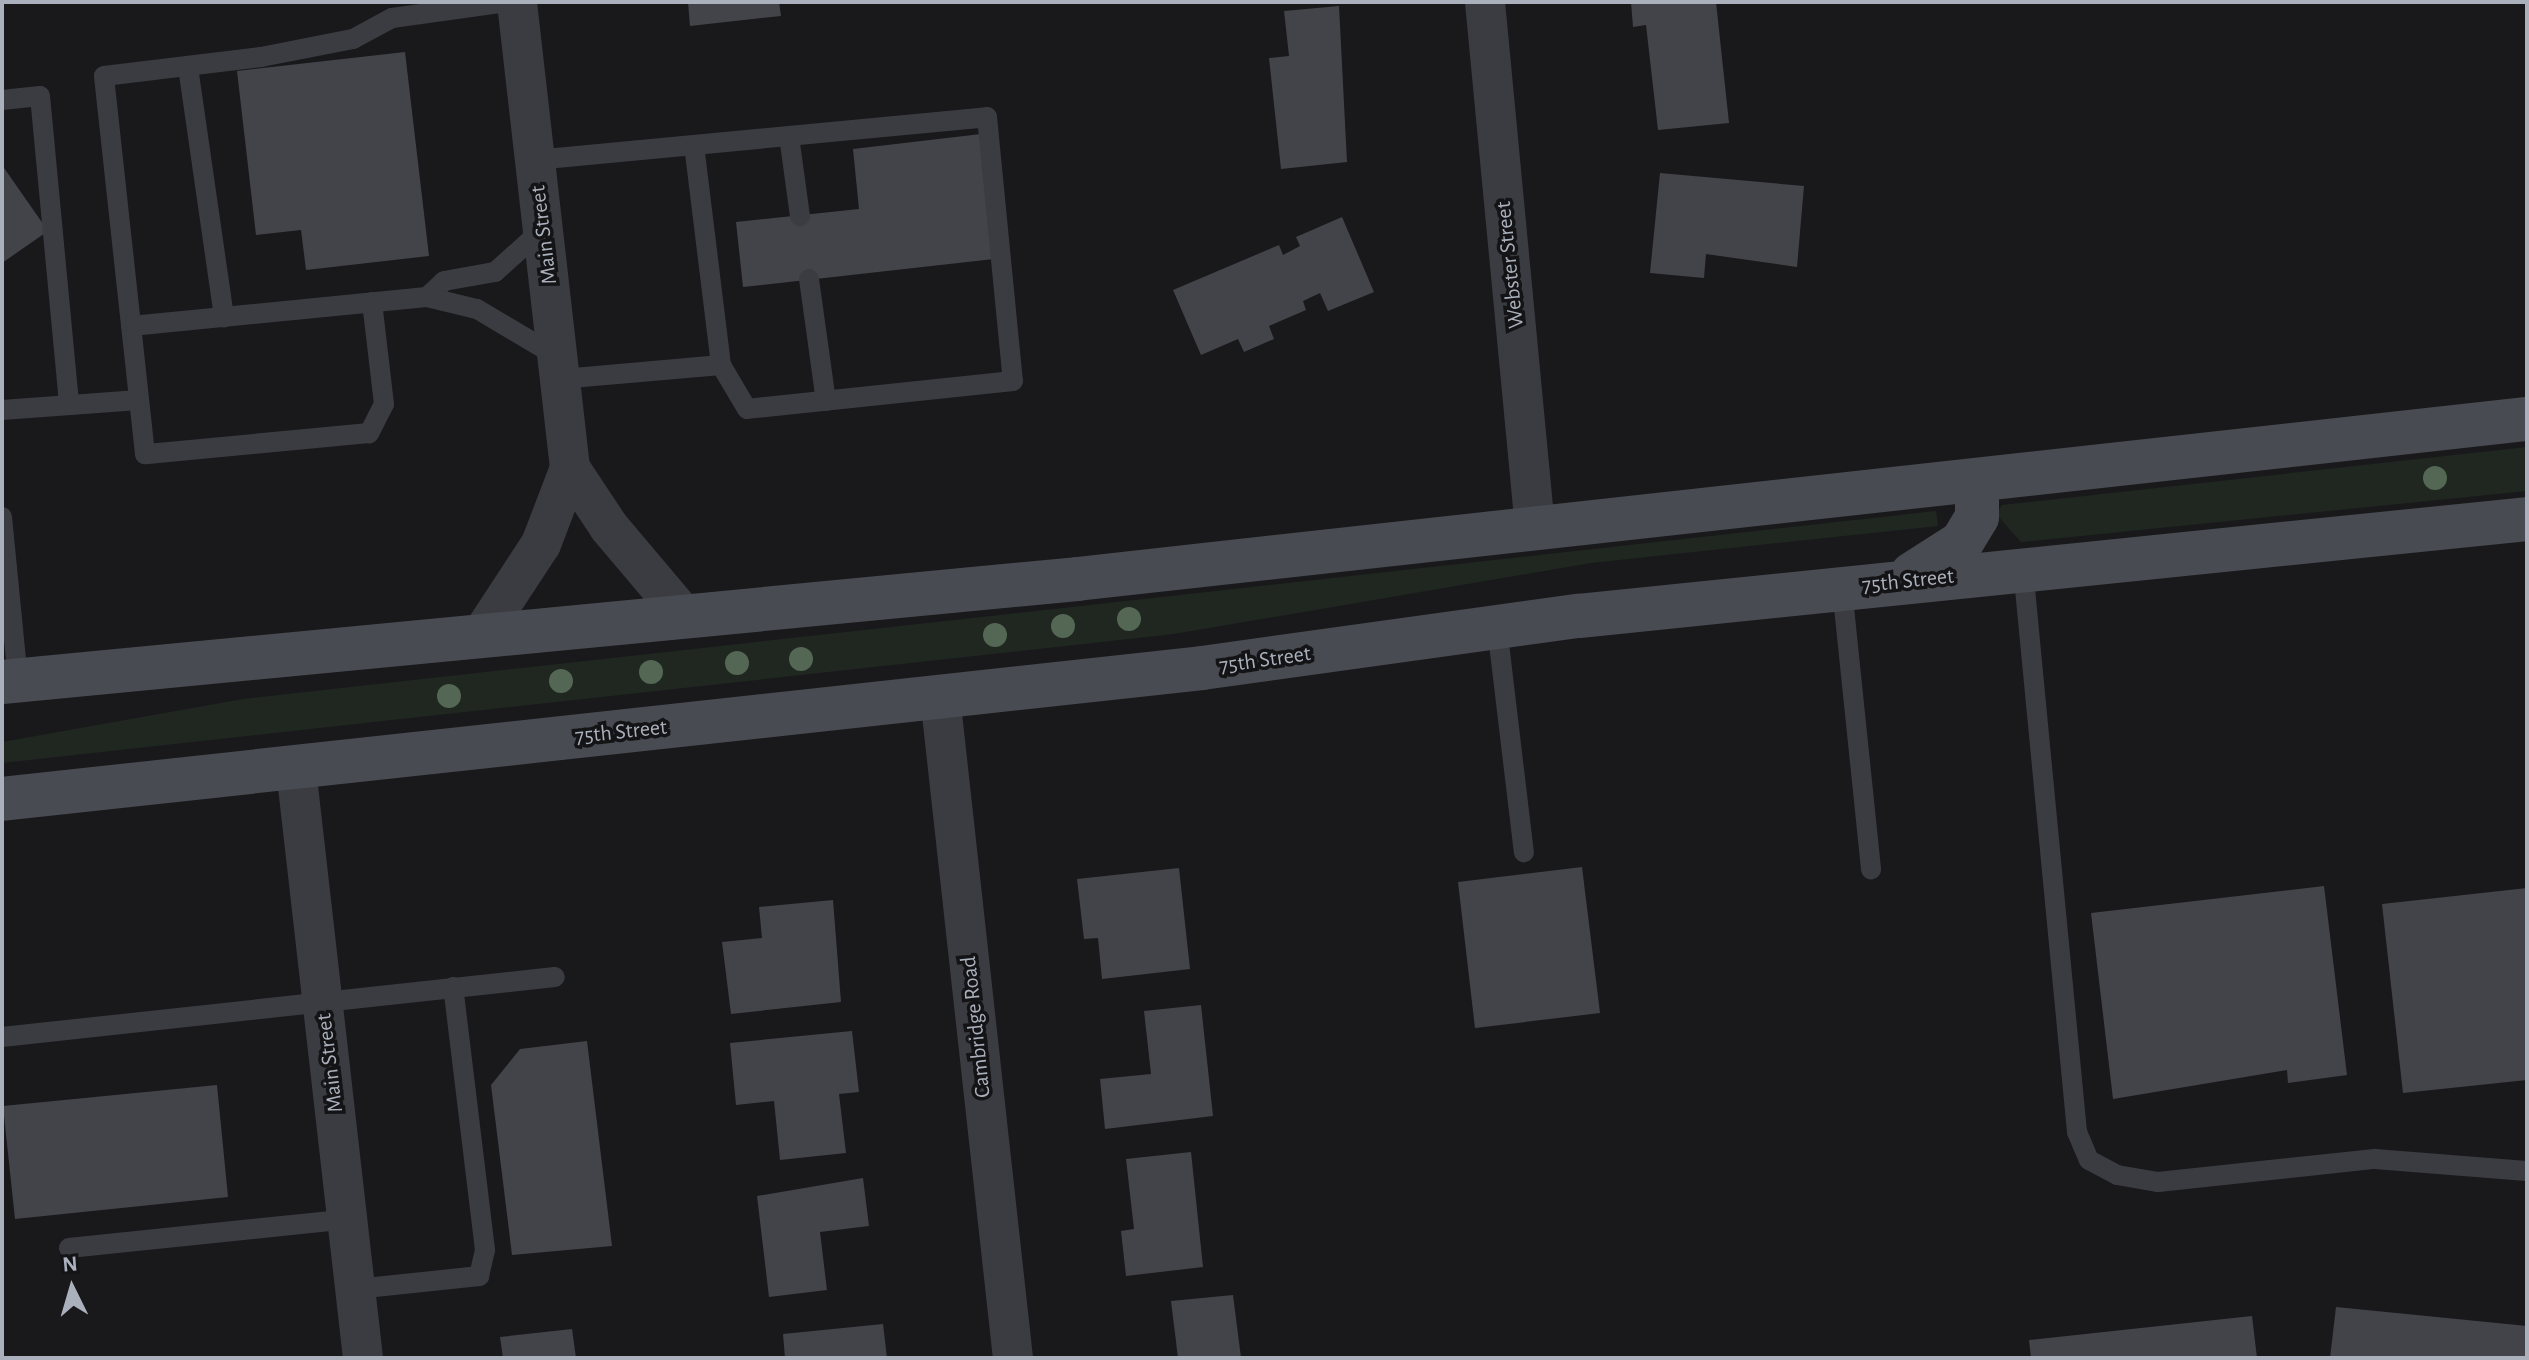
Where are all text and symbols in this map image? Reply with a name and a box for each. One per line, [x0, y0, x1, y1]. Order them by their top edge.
street label: Main Street [525, 184, 563, 286]
street label: Webster Street [1490, 200, 1530, 330]
street label: 75th Street [1861, 563, 1955, 599]
street label: 75th Street [1217, 641, 1313, 679]
street label: 75th Street [574, 714, 668, 750]
street label: Cambridge Road [955, 955, 997, 1099]
street label: Main Street [311, 1012, 349, 1114]
north arrow [32, 1248, 112, 1328]
text: N [61, 1252, 78, 1276]

